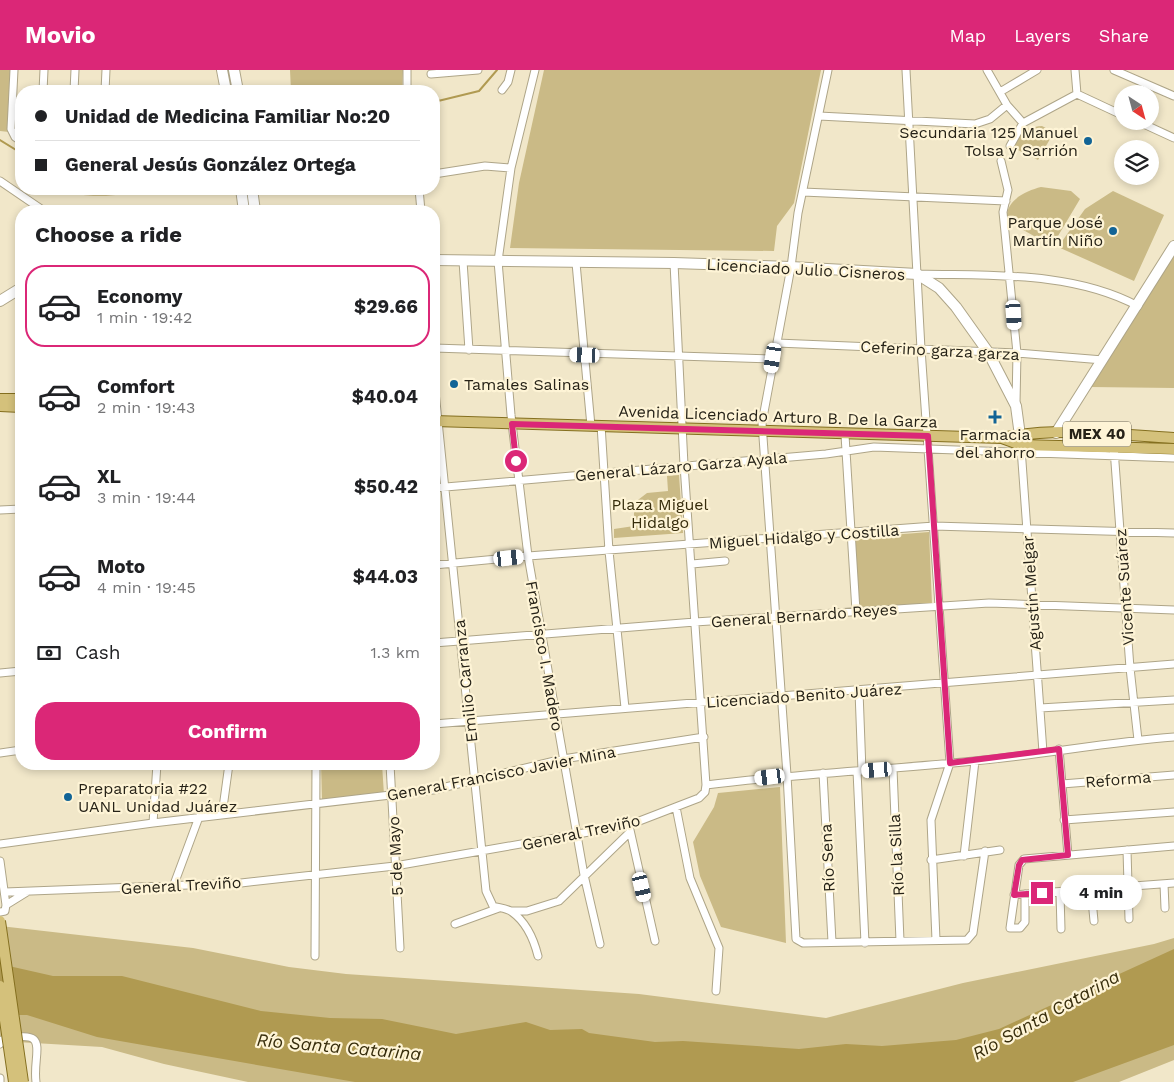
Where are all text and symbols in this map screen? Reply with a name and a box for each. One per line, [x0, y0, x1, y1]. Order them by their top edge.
text: Movio [25, 21, 96, 49]
text: Map [949, 25, 986, 46]
text: Layers [1014, 25, 1071, 46]
text: Share [1099, 25, 1149, 46]
north arrow [1114, 85, 1159, 130]
map controls [1114, 85, 1159, 185]
text: Unidad de Medicina Familiar No:20 [65, 105, 390, 128]
place label: Secundaria 125 Manuel Tolsa y Sarrión [899, 123, 1078, 160]
marker: Secundaria 125 Manuel Tolsa y Sarrión [1082, 135, 1094, 147]
button: layers [1114, 140, 1159, 185]
text: General Jesús González Ortega [65, 153, 356, 176]
place label: Parque José Martín Niño [1008, 213, 1103, 250]
text: Choose a ride [35, 222, 182, 247]
marker: Parque José Martín Niño [1107, 225, 1119, 237]
street label: Licenciado Julio Cisneros [706, 255, 906, 284]
icon: car [37, 284, 82, 329]
text: Economy [97, 285, 182, 308]
text: $29.66 [354, 295, 418, 318]
car [1005, 300, 1022, 330]
text: 1 min · 19:42 [97, 308, 192, 327]
street label: Ceferino garza garza [860, 337, 1020, 364]
car [763, 342, 782, 374]
car [569, 347, 600, 363]
icon: car [37, 374, 82, 419]
text: Comfort [97, 375, 175, 398]
place label: Tamales Salinas [464, 375, 589, 394]
marker: Tamales Salinas [448, 378, 460, 390]
text: $40.04 [352, 385, 418, 408]
text: 2 min · 19:43 [97, 398, 195, 417]
street label: Avenida Licenciado Arturo B. De la Garza [618, 401, 938, 432]
marker: Farmacia del ahorro [989, 411, 1001, 423]
road number: MEX 40 [1063, 422, 1131, 446]
place label: Farmacia del ahorro [955, 425, 1035, 462]
street label: General Lázaro Garza Ayala [574, 448, 788, 485]
route start [505, 450, 527, 472]
icon: car [37, 464, 82, 509]
text: XL [97, 465, 121, 488]
text: $50.42 [354, 475, 418, 498]
text: 3 min · 19:44 [97, 488, 196, 507]
park label: Plaza Miguel Hidalgo [612, 495, 709, 532]
street label: Miguel Hidalgo y Costilla [708, 520, 900, 553]
street label: Vicente Suárez [1111, 528, 1138, 646]
street label: Agustín Melgar [1018, 534, 1045, 651]
car [493, 549, 524, 567]
icon: car [37, 554, 82, 599]
text: Moto [97, 555, 145, 578]
text: $44.03 [353, 565, 418, 588]
text: 4 min · 19:45 [97, 578, 196, 597]
street label: Francisco I. Madero [522, 579, 567, 733]
street label: General Bernardo Reyes [710, 600, 898, 631]
street label: Emilio Carranza [450, 619, 481, 743]
icon: cash [35, 639, 63, 667]
text: Cash [75, 641, 121, 664]
text: 1.3 km [370, 643, 420, 662]
street label: Licenciado Benito Juárez [705, 679, 903, 712]
button: Confirm [35, 702, 420, 760]
street label: General Francisco Javier Mina [385, 742, 617, 805]
car [861, 761, 892, 779]
street label: Reforma [1084, 767, 1152, 792]
car [754, 768, 785, 786]
place label: Preparatoria #22 UANL Unidad Juárez [78, 779, 237, 816]
marker: Preparatoria #22 UANL Unidad Juárez [62, 791, 74, 803]
street label: General Treviño [520, 811, 642, 854]
street label: Río la Silla [885, 813, 908, 897]
street label: 5 de Mayo [384, 816, 407, 896]
street label: Río Sena [816, 823, 839, 893]
car [631, 871, 652, 903]
street label: General Treviño [120, 873, 242, 898]
callout: 4 min [1060, 876, 1142, 910]
route end [1031, 882, 1053, 904]
text: 4 min [1079, 883, 1123, 902]
water label: Río Santa Catarina [968, 965, 1123, 1064]
water label: Río Santa Catarina [256, 1029, 422, 1064]

